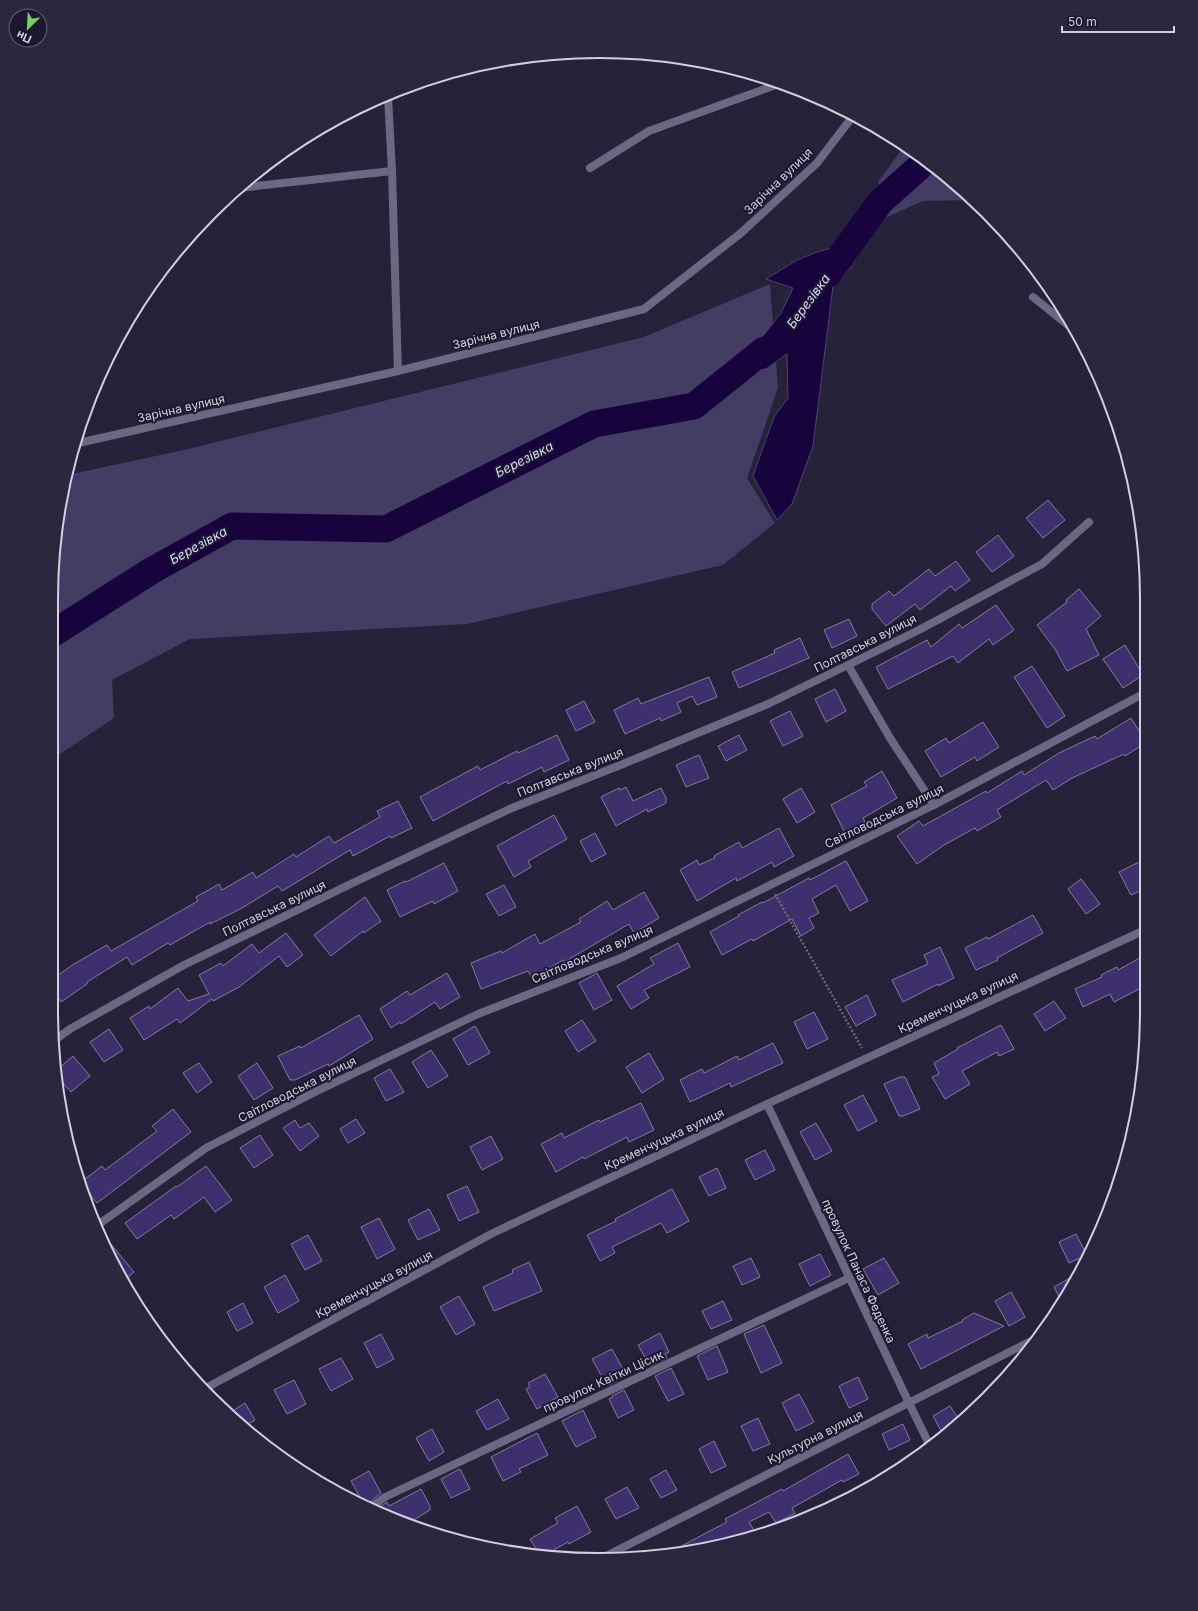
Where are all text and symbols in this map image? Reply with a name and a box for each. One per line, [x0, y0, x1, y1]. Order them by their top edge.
north arrow [8, 8, 48, 48]
scale bar [1062, 8, 1174, 34]
text: 50 m [1068, 14, 1097, 29]
text: Пн [14, 28, 34, 47]
street label: Зарічна вулиця [741, 145, 815, 217]
water label: Березівка [783, 271, 833, 331]
street label: Зарічна вулиця [451, 316, 541, 352]
street label: Зарічна вулиця [136, 391, 226, 425]
water label: Березівка [492, 437, 556, 480]
water label: Березівка [166, 523, 230, 567]
street label: Полтавська вулиця [811, 611, 919, 675]
street label: Полтавська вулиця [515, 744, 625, 800]
street label: Світловодська вулиця [822, 781, 946, 851]
street label: Полтавська вулиця [220, 876, 328, 940]
street label: Світловодська вулиця [529, 922, 655, 986]
street label: Кременчуцька вулиця [896, 968, 1020, 1036]
street label: Світловодська вулиця [235, 1053, 359, 1125]
street label: Кременчуцька вулиця [602, 1105, 726, 1173]
street label: провулок Панаса Феденка [819, 1197, 899, 1345]
street label: Кременчуцька вулиця [313, 1247, 435, 1321]
street label: провулок Квітки Цісик [540, 1346, 666, 1415]
street label: Культурна вулиця [765, 1406, 865, 1468]

